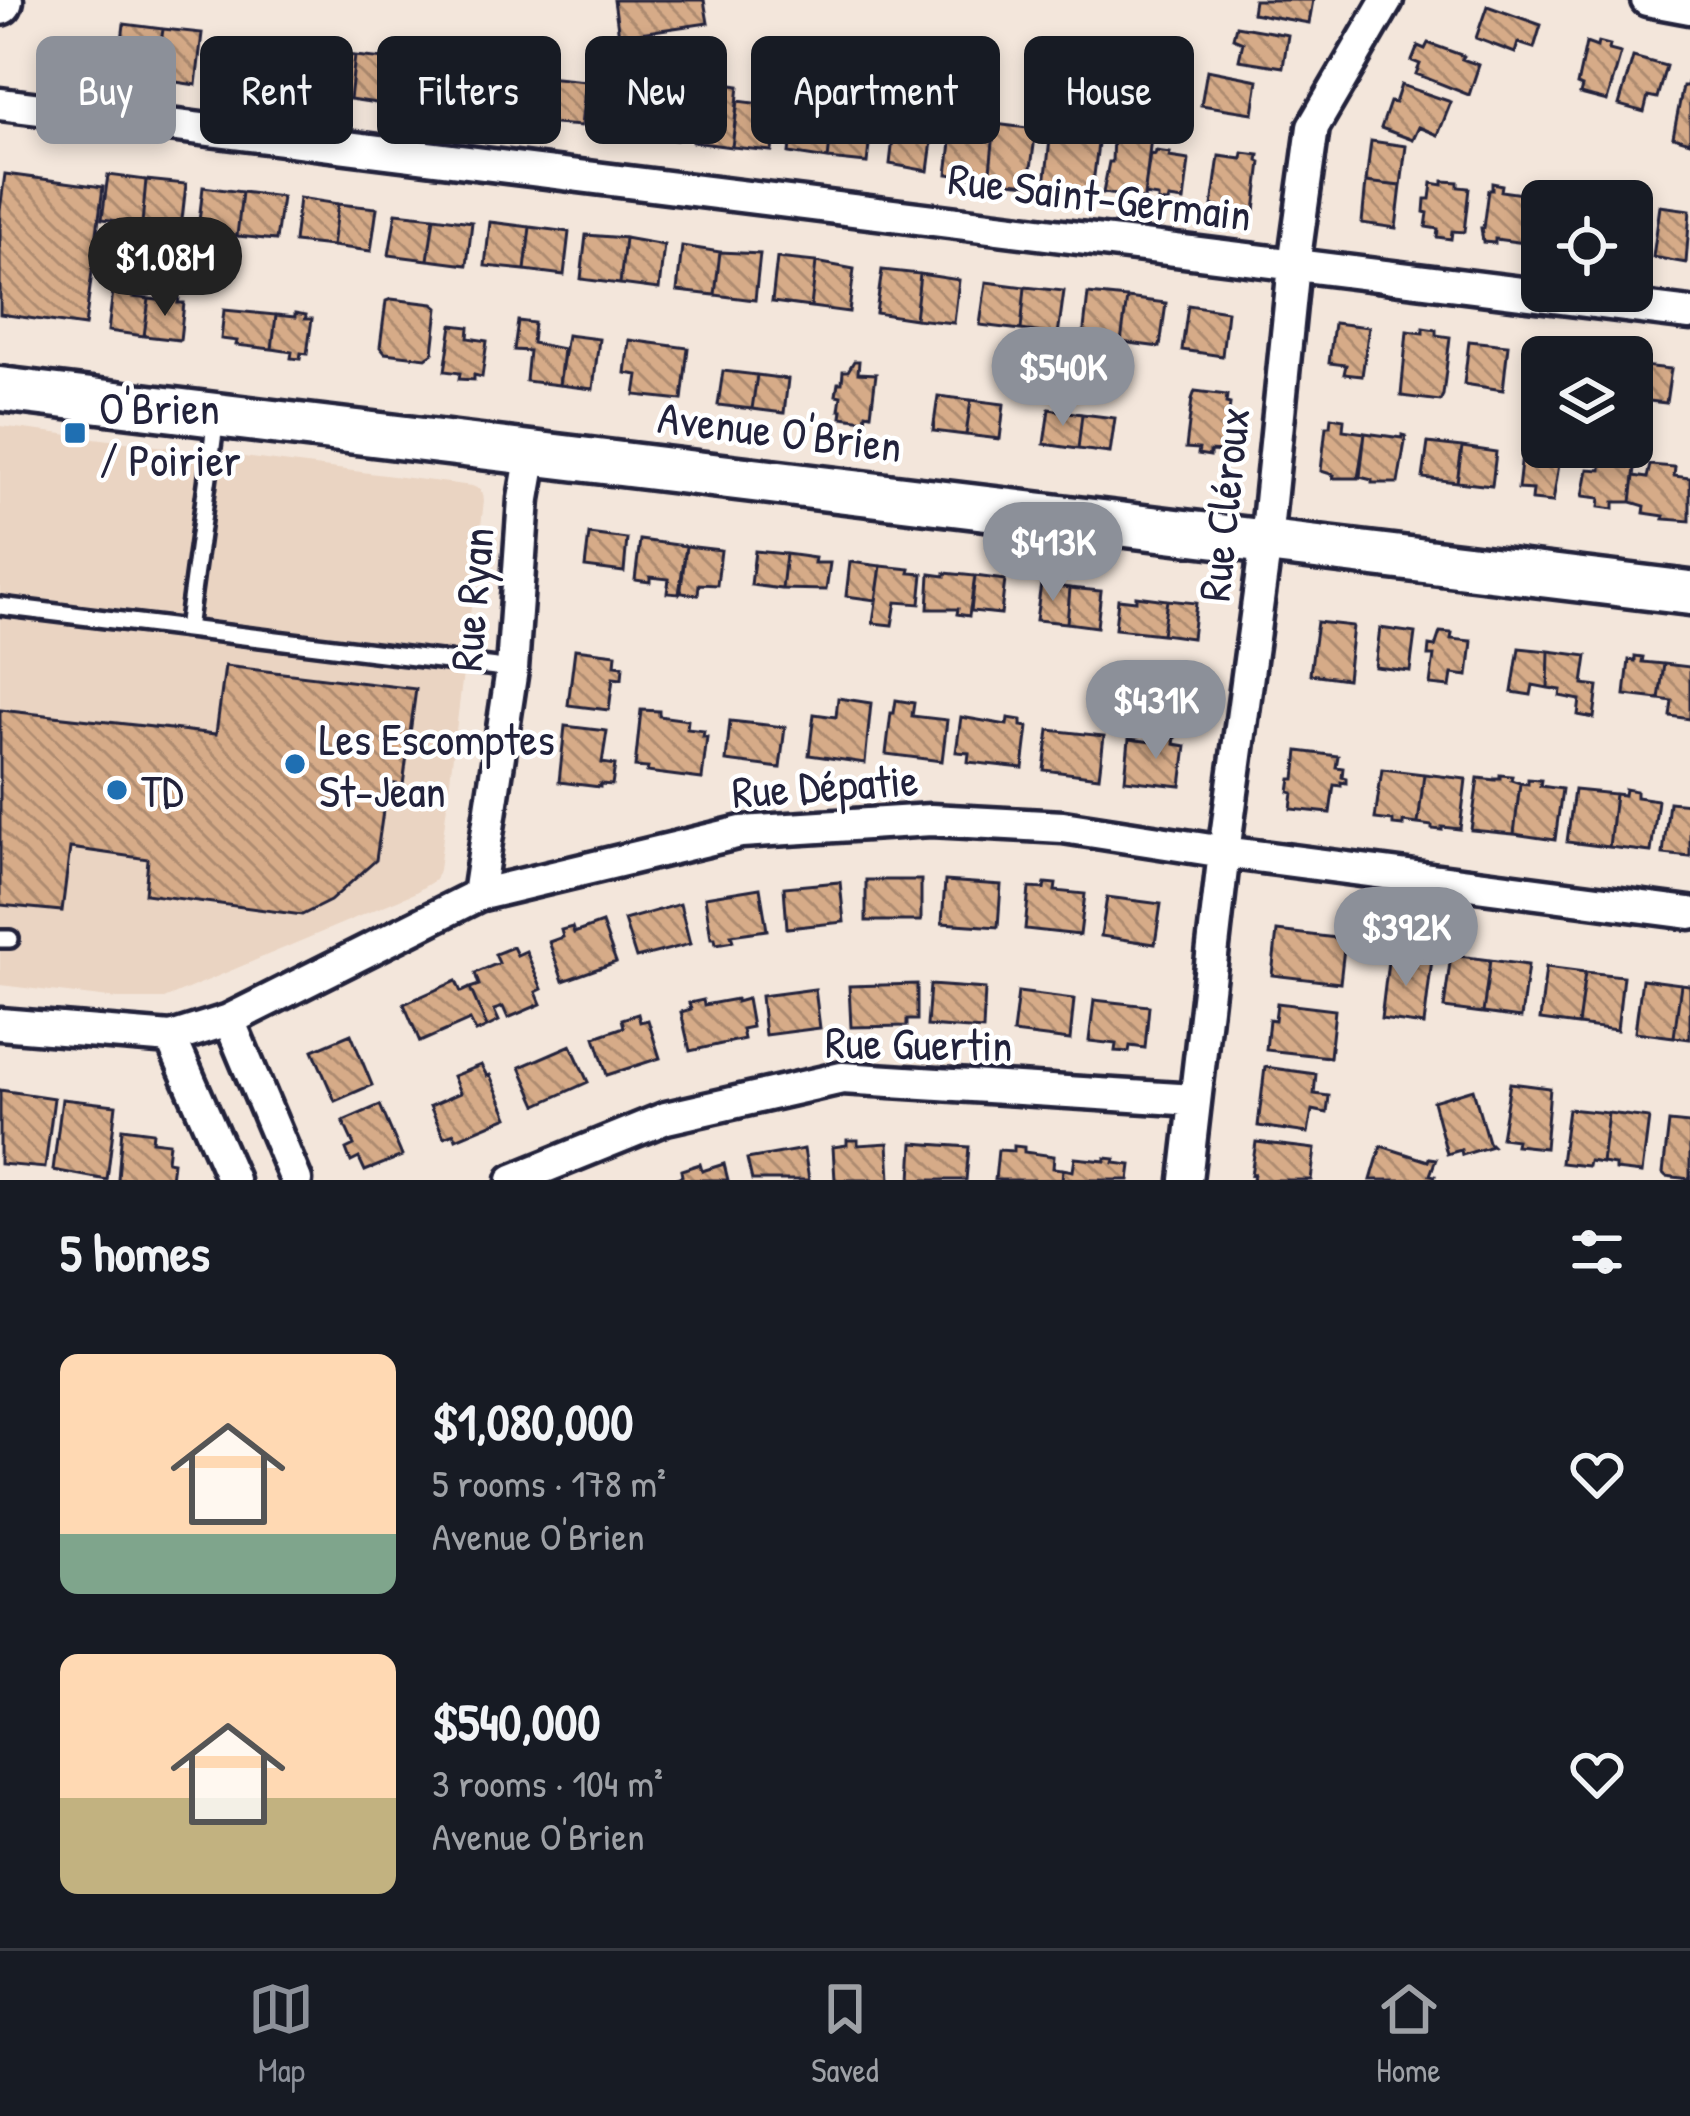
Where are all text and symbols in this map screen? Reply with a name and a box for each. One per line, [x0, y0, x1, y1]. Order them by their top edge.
chip: Buy [36, 36, 176, 144]
chip: Rent [200, 36, 353, 144]
chip: Filters [377, 36, 561, 144]
chip: New [585, 36, 727, 144]
chip: Apartment [751, 36, 1000, 144]
chip: House [1024, 36, 1194, 144]
street label: Rue Saint-Germain [945, 147, 1255, 245]
map controls [1521, 180, 1653, 468]
button: locate [1521, 180, 1653, 312]
pin: $1.08M [67, 217, 263, 319]
text: $1.08M [115, 229, 215, 282]
pin: $540K [979, 327, 1147, 429]
button: layers [1521, 336, 1653, 468]
text: $540K [1019, 339, 1107, 392]
place label: O'Brien / Poirier [99, 377, 241, 490]
street label: Avenue O'Brien [655, 386, 905, 476]
street label: Rue Cléroux [1182, 404, 1264, 604]
marker: O'Brien / Poirier [62, 420, 88, 446]
pin: $413K [969, 502, 1137, 604]
text: $413K [1010, 514, 1096, 567]
street label: Rue Ryan [434, 525, 508, 673]
pin: $431K [1072, 660, 1240, 762]
text: $431K [1113, 672, 1199, 725]
place label: Les Escomptes St-Jean [319, 708, 555, 821]
street label: Rue Dépatie [730, 748, 920, 822]
marker: Les Escomptes St-Jean [282, 751, 308, 777]
place label: TD [141, 760, 184, 821]
marker: TD [104, 777, 130, 803]
pin: $392K [1322, 887, 1490, 989]
text: $392K [1361, 899, 1451, 952]
street label: Rue Guertin [825, 1011, 1013, 1075]
text: 5 homes [60, 1218, 210, 1287]
icon: filters [1564, 1219, 1630, 1285]
text: $1,080,000 [432, 1387, 633, 1456]
icon: home [156, 1402, 300, 1546]
icon: heart [1564, 1441, 1630, 1507]
text: 5 rooms · 178 m² [432, 1456, 666, 1509]
text: Avenue O'Brien [432, 1509, 645, 1562]
text: $540,000 [432, 1687, 600, 1756]
icon: home [156, 1702, 300, 1846]
icon: heart [1564, 1741, 1630, 1807]
text: 3 rooms · 104 m² [432, 1756, 663, 1809]
text: Avenue O'Brien [432, 1809, 645, 1862]
tab: Map [248, 1976, 314, 2092]
tab: Saved [811, 1976, 879, 2092]
tab: Home [1376, 1976, 1442, 2092]

